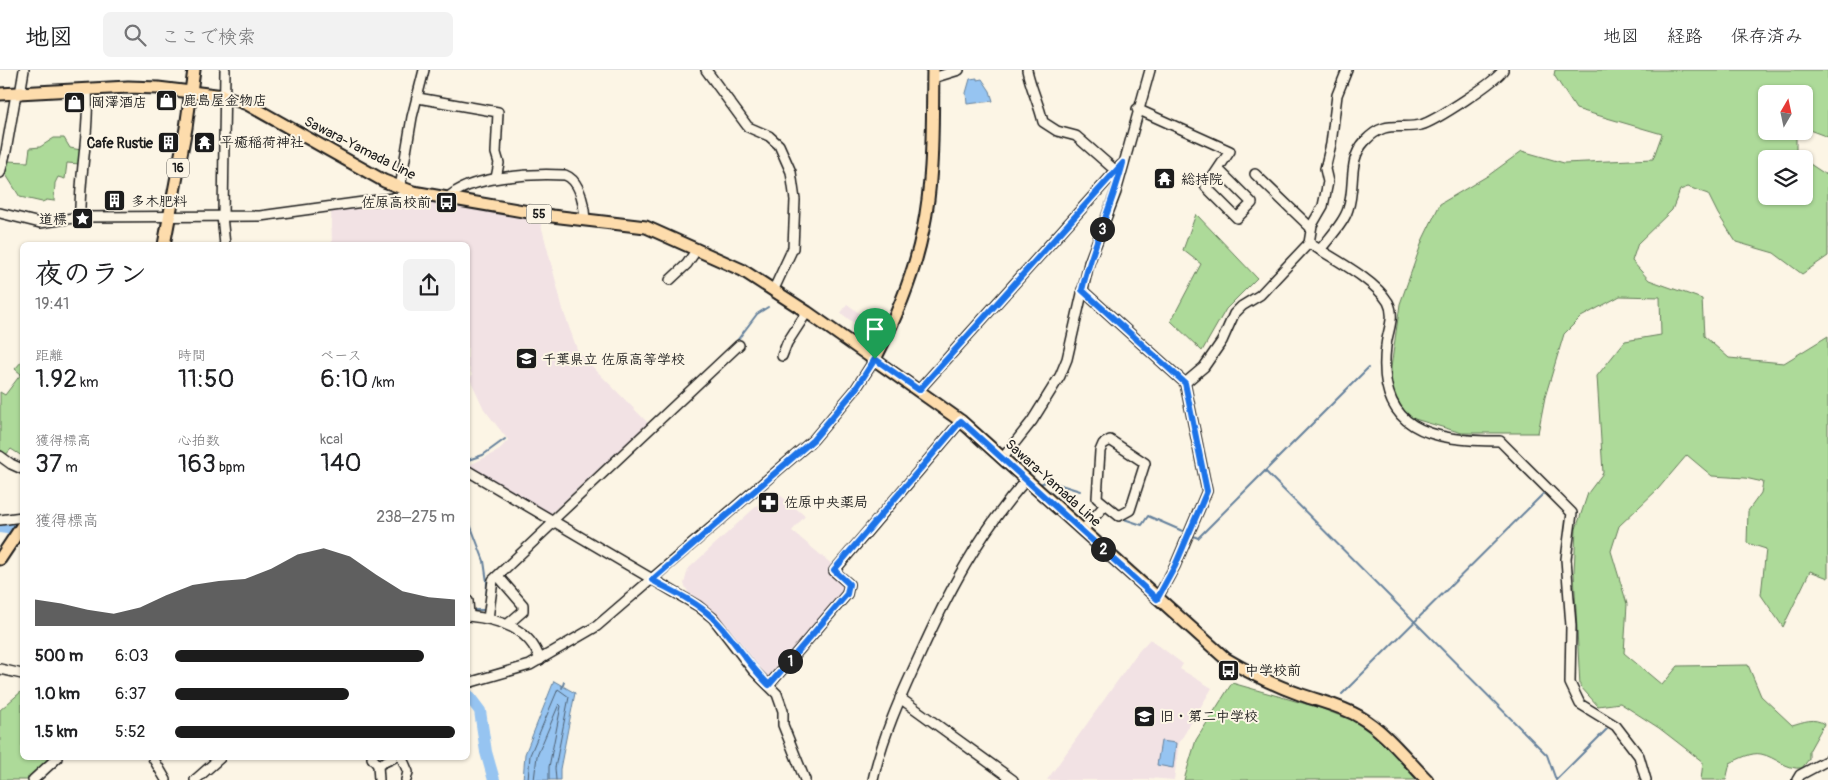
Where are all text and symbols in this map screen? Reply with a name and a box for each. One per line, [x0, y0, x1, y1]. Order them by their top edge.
search box [103, 12, 453, 57]
icon: search [121, 21, 149, 49]
text: 地図 [25, 23, 73, 52]
text: ここで検索 [161, 25, 256, 49]
text: 地図 [1603, 25, 1639, 48]
text: 経路 [1667, 25, 1703, 48]
text: 保存済み [1731, 25, 1803, 48]
north arrow [1758, 85, 1812, 140]
map controls [1758, 85, 1813, 205]
shop icon: 鹿島屋金物店 [155, 88, 179, 112]
shop icon: 岡澤酒店 [63, 90, 87, 114]
place label: 鹿島屋金物店 [183, 92, 267, 109]
place label: 岡澤酒店 [91, 94, 147, 111]
street label: Sawara-Yamada Line [302, 113, 419, 183]
temple icon: 平癒稲荷神社 [192, 130, 216, 154]
building icon: Cafe Rustie [157, 131, 181, 155]
place label: 平癒稲荷神社 [220, 134, 304, 151]
place label: Cafe Rustie [87, 135, 154, 152]
button: layers [1758, 150, 1813, 205]
road number: 16 [167, 159, 189, 178]
temple icon: 総持院 [1153, 167, 1177, 191]
place label: 総持院 [1181, 171, 1223, 188]
building icon: 多木肥料 [103, 189, 127, 213]
bus stop icon: 佐原高校前 [435, 190, 459, 214]
place label: 多木肥料 [131, 193, 188, 210]
place label: 佐原高校前 [361, 194, 431, 211]
road number: 55 [526, 204, 552, 224]
place icon: 道標 [71, 207, 95, 231]
place label: 道標 [39, 211, 67, 228]
pin: 3 [1090, 216, 1114, 242]
text: 3 [1099, 221, 1106, 238]
text: 夜のラン [35, 257, 147, 292]
button: share [403, 259, 455, 311]
text: 19:41 [35, 294, 69, 314]
pin [854, 308, 896, 359]
icon: arrive [861, 315, 889, 343]
text: 距離 [35, 347, 63, 364]
text: 時間 [178, 347, 206, 364]
text: ペース [320, 347, 362, 364]
school or university icon: 千葉県立 佐原高等学校 [514, 347, 538, 371]
place label: 千葉県立 佐原高等学校 [542, 351, 685, 368]
text: 1.92 [35, 364, 77, 395]
text: 11:50 [178, 364, 235, 395]
text: 6:10 [320, 364, 368, 395]
text: km [77, 374, 98, 391]
text: /km [368, 374, 395, 391]
text: kcal [320, 431, 343, 448]
text: 獲得標高 [35, 432, 91, 449]
text: 心拍数 [178, 432, 220, 449]
street label: Sawara-Yamada Line [1002, 436, 1104, 530]
text: 140 [320, 448, 362, 479]
text: 37 [35, 449, 62, 480]
text: 163 [178, 449, 216, 480]
text: m [62, 459, 78, 476]
text: bpm [216, 459, 245, 476]
pharmacy icon: 佐原中央薬局 [756, 490, 780, 514]
place label: 佐原中央薬局 [784, 494, 868, 511]
text: 238–275 m [376, 507, 455, 527]
text: 獲得標高 [35, 511, 99, 531]
pin: 2 [1090, 536, 1116, 562]
text: 2 [1100, 541, 1107, 558]
text: 500 m [35, 646, 83, 666]
text: 6:03 [115, 646, 148, 666]
pin: 1 [778, 648, 802, 674]
text: 1 [788, 653, 793, 670]
bus stop icon: 中学校前 [1217, 658, 1241, 682]
place label: 中学校前 [1245, 662, 1301, 679]
text: 1.0 km [35, 684, 80, 704]
text: 6:37 [115, 684, 146, 704]
school or university icon: 旧・第二中学校 [1132, 704, 1156, 728]
place label: 旧・第二中学校 [1160, 708, 1258, 725]
text: 1.5 km [35, 722, 78, 742]
text: 5:52 [115, 722, 146, 742]

